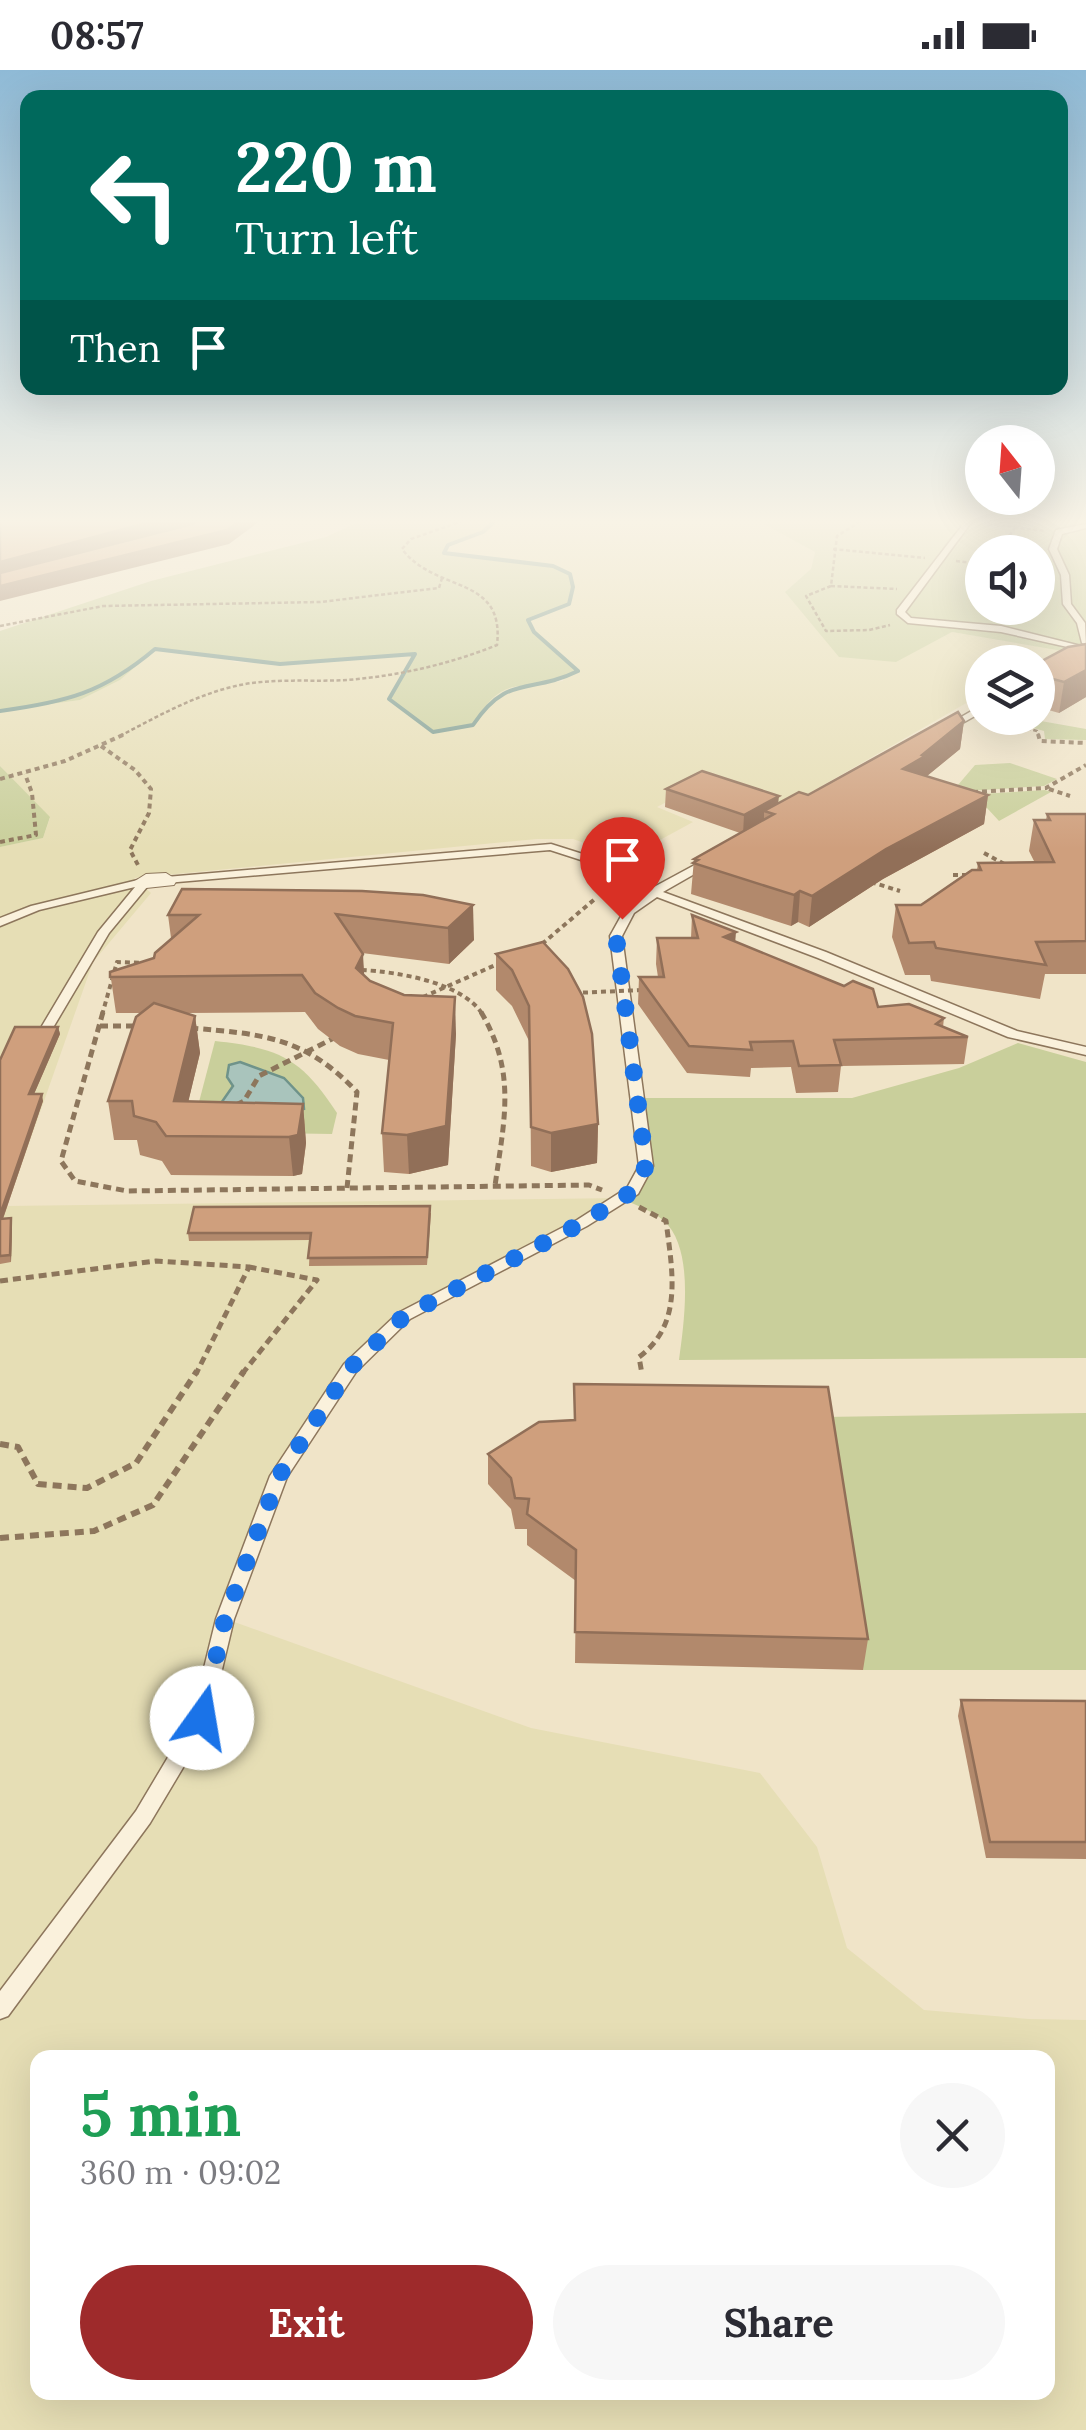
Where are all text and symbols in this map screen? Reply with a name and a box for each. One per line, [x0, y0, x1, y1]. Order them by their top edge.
text: 08:57 [50, 11, 144, 59]
text: 220 m [235, 122, 437, 211]
icon: left [70, 130, 200, 260]
text: Turn left [235, 209, 418, 266]
icon: arrive [181, 320, 236, 375]
text: Then [70, 324, 161, 372]
north arrow [965, 425, 1055, 515]
map controls [965, 425, 1055, 735]
button: sound [965, 535, 1055, 625]
button: layers [965, 645, 1055, 735]
pin [580, 817, 665, 920]
icon: arrive [595, 832, 650, 887]
position arrow [150, 1666, 254, 1770]
text: 5 min [80, 2076, 241, 2152]
button: close [900, 2083, 1005, 2188]
text: 360 m · 09:02 [80, 2152, 281, 2193]
button: Exit [80, 2265, 533, 2380]
button: Share [553, 2265, 1005, 2380]

